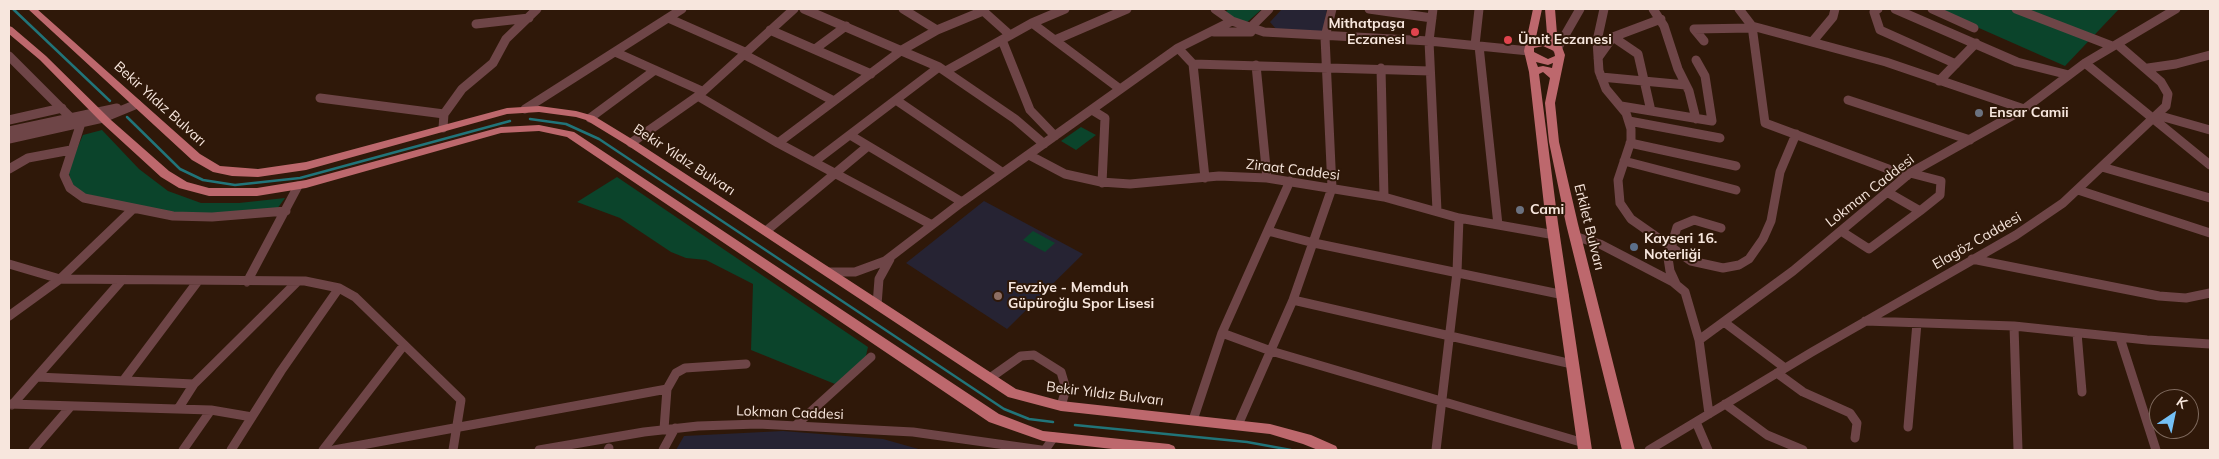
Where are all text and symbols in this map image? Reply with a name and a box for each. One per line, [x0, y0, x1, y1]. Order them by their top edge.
place label: Mithatpaşa Eczanesi [1328, 16, 1405, 48]
marker: Mithatpaşa Eczanesi [1409, 26, 1421, 38]
place label: Ümit Eczanesi [1518, 32, 1612, 48]
marker: Ümit Eczanesi [1502, 34, 1514, 46]
street label: Bekir Yıldız Bulvarı [110, 58, 210, 150]
place label: Ensar Camii [1989, 105, 2069, 121]
marker: Ensar Camii [1973, 107, 1985, 119]
street label: Bekir Yıldız Bulvarı [630, 121, 738, 199]
street label: Lokman Caddesi [1822, 151, 1918, 231]
street label: Ziraat Caddesi [1245, 156, 1341, 184]
street label: Erkilet Bulvarı [1570, 182, 1608, 272]
place label: Cami [1530, 202, 1564, 218]
marker: Cami [1514, 204, 1526, 216]
street label: Elagöz Caddesi [1930, 209, 2024, 273]
place label: Kayseri 16. Noterliği [1644, 231, 1717, 264]
marker: Kayseri 16. Noterliği [1628, 241, 1640, 253]
place label: Fevziye - Memduh Güpüroğlu Spor Lisesi [1008, 280, 1154, 312]
marker: Fevziye - Memduh Güpüroğlu Spor Lisesi [992, 290, 1004, 302]
street label: Bekir Yıldız Bulvarı [1045, 378, 1165, 410]
north arrow [2149, 389, 2199, 439]
text: K [2173, 392, 2191, 412]
street label: Lokman Caddesi [736, 403, 844, 423]

